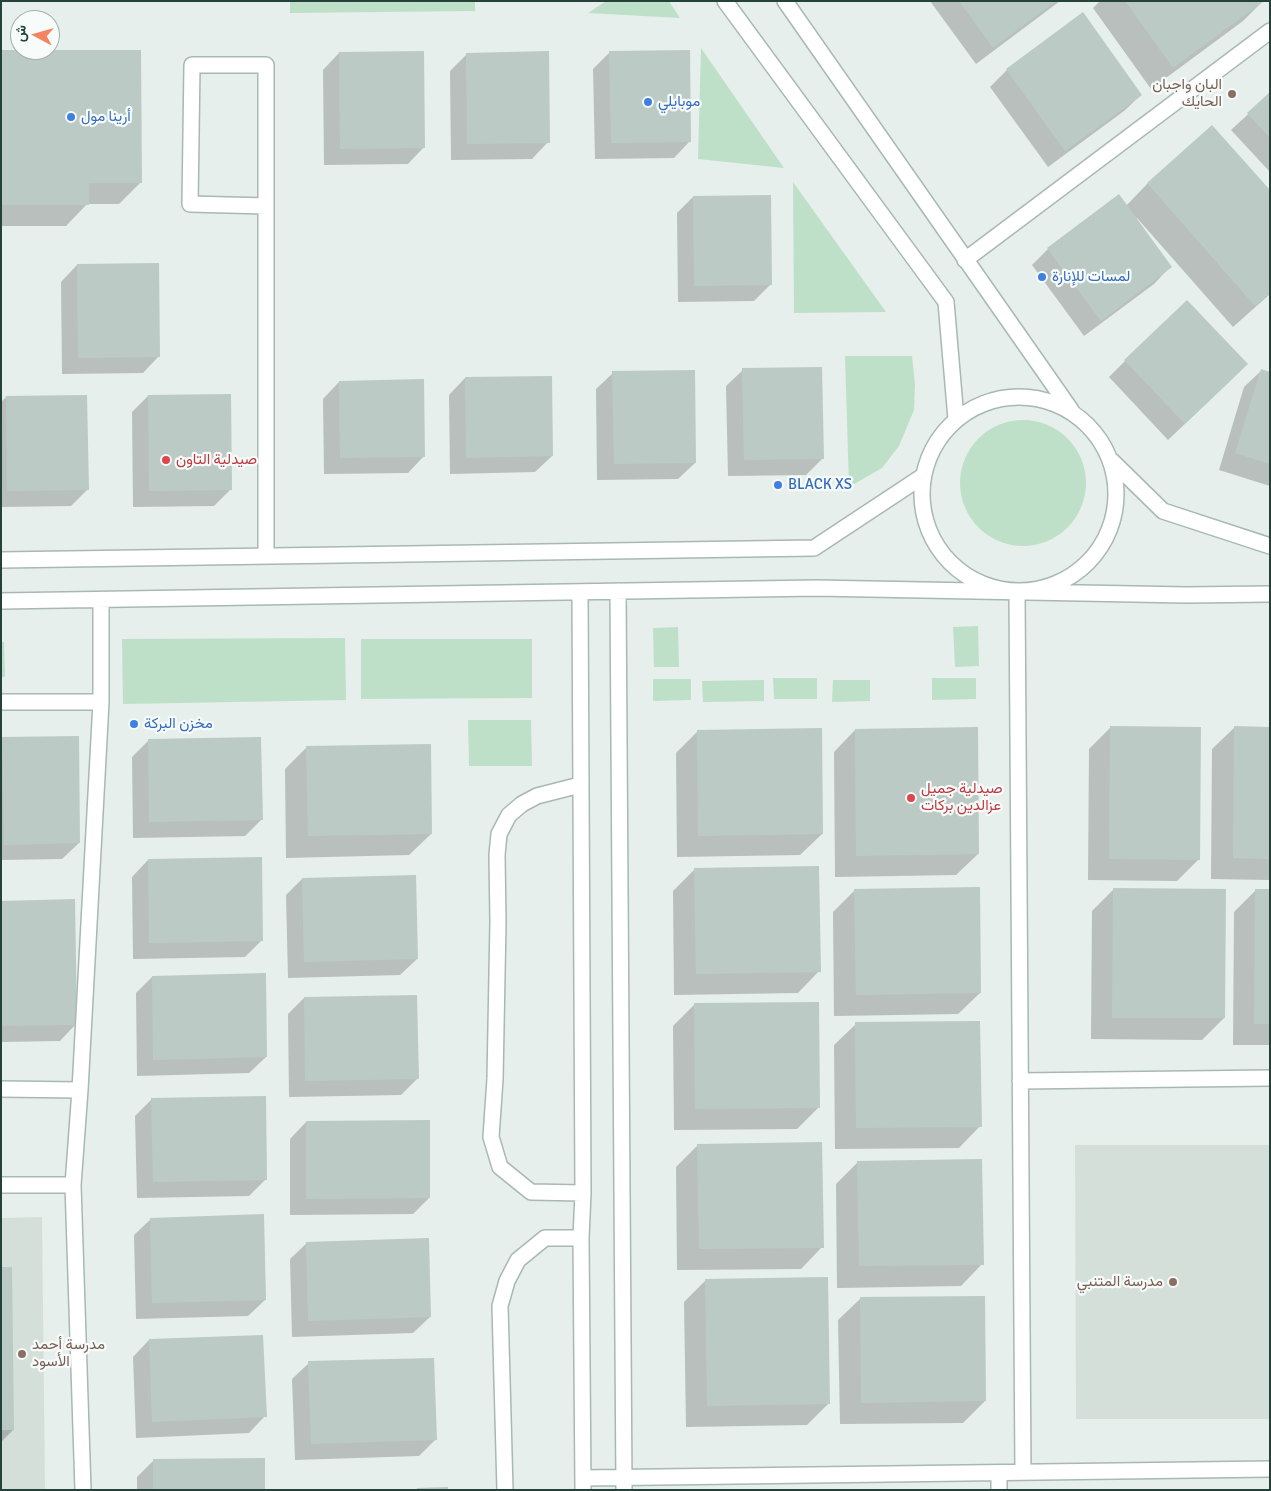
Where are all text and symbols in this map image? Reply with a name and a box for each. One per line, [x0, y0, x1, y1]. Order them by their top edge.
north arrow [10, 10, 60, 60]
text: ش [11, 24, 30, 43]
place label: البان واجبان الحايك [1152, 76, 1222, 111]
marker: البان واجبان الحايك [1226, 88, 1238, 100]
place label: موبايلي [658, 93, 700, 111]
marker: موبايلي [642, 96, 654, 108]
place label: أرينا مول [81, 108, 131, 126]
marker: أرينا مول [65, 111, 77, 123]
place label: لمسات للإنارة [1052, 268, 1130, 286]
marker: لمسات للإنارة [1036, 271, 1048, 283]
place label: صيدلية التاون [176, 451, 257, 469]
marker: صيدلية التاون [160, 454, 172, 466]
place label: BLACK XS [788, 476, 852, 494]
marker: BLACK XS [772, 479, 784, 491]
place label: مخزن البركة [144, 715, 213, 733]
marker: مخزن البركة [128, 718, 140, 730]
place label: صيدلية جميل عزالدين بركات [921, 780, 1002, 815]
marker: صيدلية جميل عزالدين بركات [905, 792, 917, 804]
place label: مدرسة المتنبي [1077, 1273, 1163, 1291]
marker: مدرسة المتنبي [1167, 1276, 1179, 1288]
place label: مدرسة أحمد الأسود [32, 1336, 105, 1371]
marker: مدرسة أحمد الأسود [16, 1348, 28, 1360]

